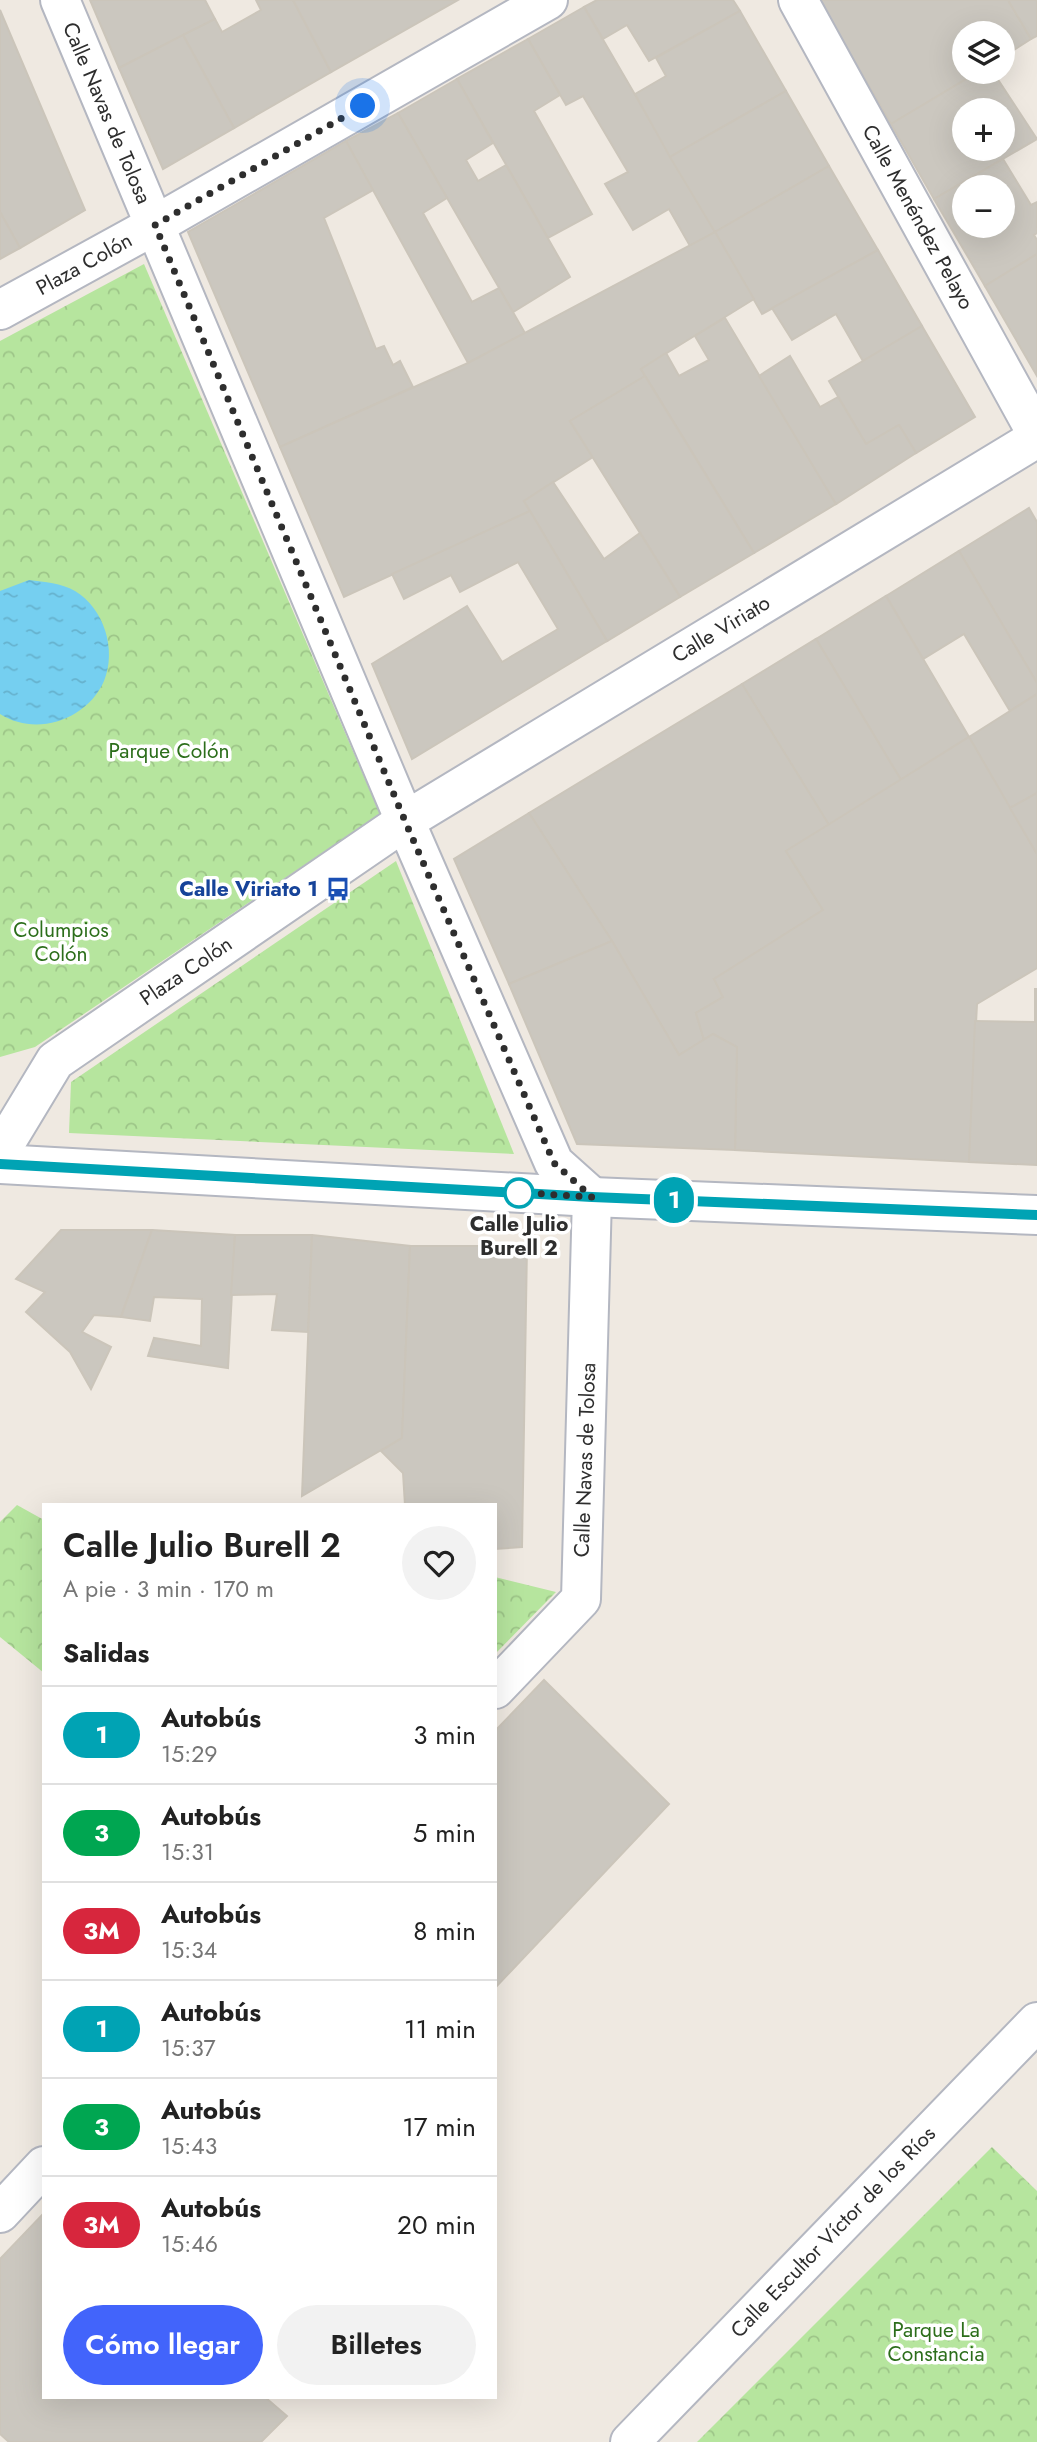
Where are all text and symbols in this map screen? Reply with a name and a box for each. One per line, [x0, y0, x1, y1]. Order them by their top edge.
street label: Calle Navas de Tolosa [55, 18, 159, 208]
map controls [952, 21, 1015, 238]
button: layers [952, 21, 1015, 84]
your location [345, 88, 380, 123]
button: + [952, 98, 1015, 161]
street label: Calle Menéndez Pelayo [855, 119, 981, 315]
button: − [952, 175, 1015, 238]
street label: Plaza Colón [31, 225, 137, 303]
street label: Calle Viriato [666, 588, 776, 670]
park label: Parque Colón [108, 736, 230, 766]
place label: Calle Viriato 1 [179, 874, 318, 904]
bus stop icon: Calle Viriato 1 [324, 875, 352, 903]
park label: Columpios Colón [13, 915, 109, 969]
street label: Plaza Colón [134, 929, 238, 1013]
line badge: 1 [651, 1177, 697, 1223]
marker: Calle Julio Burell 2 [504, 1178, 534, 1208]
text: 1 [668, 1182, 680, 1217]
place label: Calle Julio Burell 2 [470, 1209, 568, 1263]
street label: Calle Navas de Tolosa [567, 1362, 603, 1558]
text: Calle Julio Burell 2 [63, 1522, 341, 1569]
button: heart [402, 1526, 476, 1600]
text: A pie · 3 min · 170 m [63, 1572, 274, 1606]
text: Salidas [63, 1634, 149, 1672]
text: Autobús [161, 1699, 261, 1737]
text: 3 min [413, 1716, 476, 1754]
text: 1 [95, 1717, 108, 1752]
text: 15:29 [161, 1737, 218, 1771]
text: Autobús [161, 1797, 261, 1835]
text: 5 min [413, 1814, 476, 1852]
text: 3 [94, 1815, 109, 1850]
text: 15:31 [161, 1835, 214, 1869]
text: Autobús [161, 1895, 261, 1933]
text: 8 min [413, 1912, 476, 1950]
text: 3M [83, 1913, 120, 1948]
text: 15:34 [161, 1933, 217, 1967]
text: Autobús [161, 1993, 261, 2031]
text: 11 min [404, 2010, 476, 2048]
text: 1 [95, 2011, 108, 2046]
text: 15:37 [161, 2031, 216, 2065]
text: Autobús [161, 2091, 261, 2129]
text: 17 min [402, 2108, 476, 2146]
text: 3 [94, 2109, 109, 2144]
street label: Calle Escultor Víctor de los Ríos [724, 2119, 942, 2345]
text: 15:43 [161, 2129, 217, 2163]
text: Autobús [161, 2189, 261, 2227]
text: 20 min [397, 2206, 476, 2244]
text: 3M [83, 2207, 120, 2242]
text: 15:46 [161, 2227, 218, 2261]
button: Cómo llegar [63, 2305, 263, 2385]
button: Billetes [277, 2305, 476, 2385]
park label: Parque La Constancia [887, 2315, 985, 2369]

